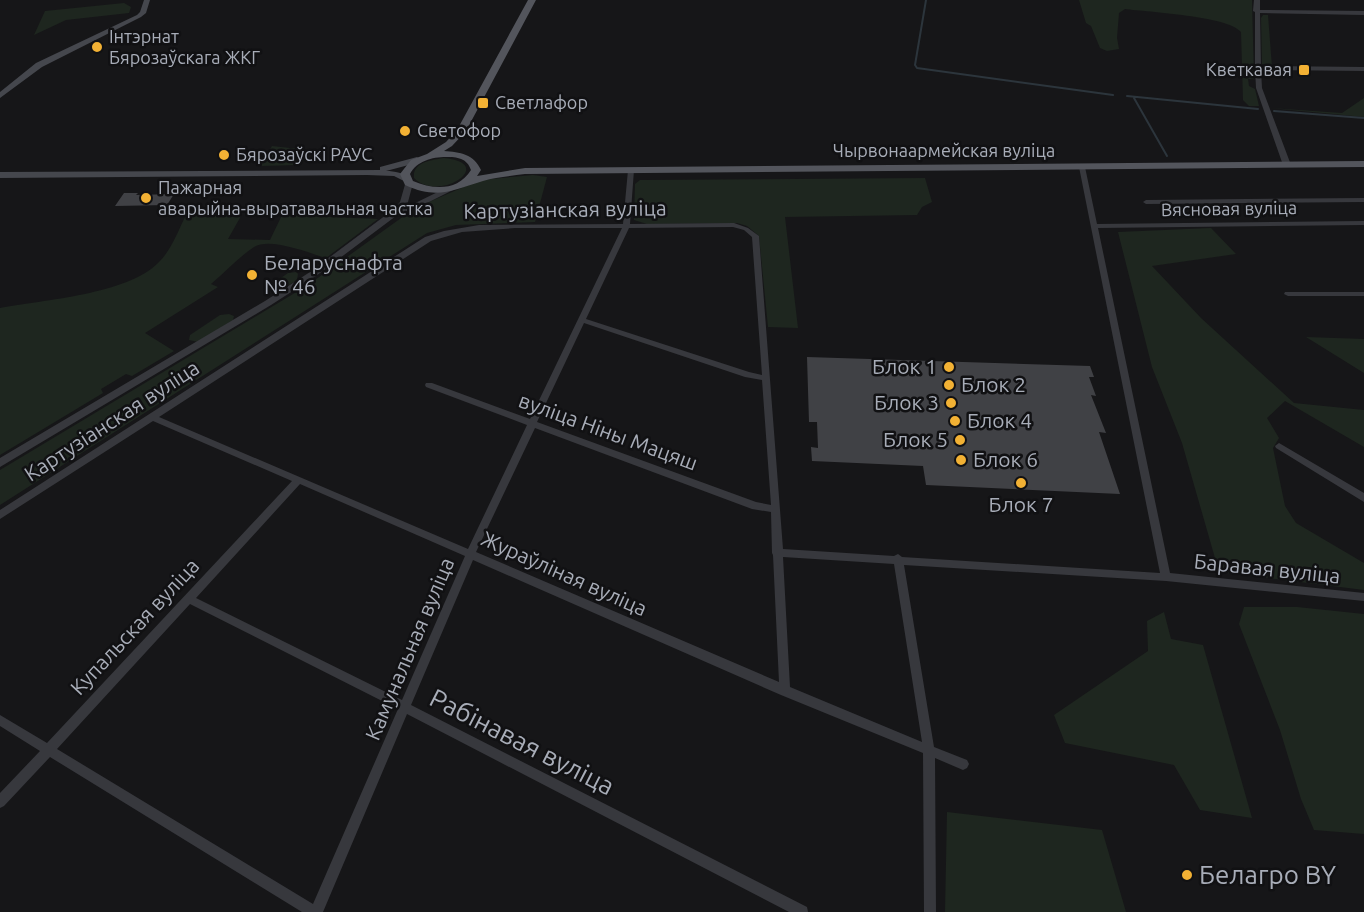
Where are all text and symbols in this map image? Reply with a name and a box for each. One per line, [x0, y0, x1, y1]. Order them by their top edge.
place label: Інтэрнат Бярозаўскага ЖКГ [109, 26, 260, 67]
marker: Інтэрнат Бярозаўскага ЖКГ [90, 40, 104, 54]
place label: Кветкавая [1206, 59, 1292, 79]
marker: Кветкавая [1297, 63, 1311, 77]
place label: Светлафор [495, 92, 588, 112]
marker: Светлафор [476, 96, 490, 110]
place label: Светофор [417, 120, 501, 140]
marker: Светофор [398, 124, 412, 138]
street label: Чырвонаармейская вуліца [833, 140, 1055, 160]
place label: Бярозаўскі РАУС [236, 144, 372, 164]
marker: Бярозаўскі РАУС [217, 148, 231, 162]
place label: Пажарная аварыйна-выратавальная частка [158, 177, 433, 218]
marker: Пажарная аварыйна-выратавальная частка [139, 191, 153, 205]
street label: Картузіанская вуліца [463, 195, 667, 223]
street label: Вясновая вуліца [1161, 197, 1297, 219]
place label: Беларуснафта № 46 [264, 250, 403, 298]
marker: Беларуснафта № 46 [245, 268, 259, 282]
place label: Блок 1 [872, 354, 937, 378]
street label: Картузіанская вуліца [20, 355, 203, 486]
marker: Блок 1 [942, 360, 956, 374]
place label: Блок 2 [961, 372, 1026, 396]
marker: Блок 2 [942, 378, 956, 392]
street label: вуліца Ніны Мацяш [516, 388, 701, 475]
place label: Блок 3 [874, 390, 939, 414]
marker: Блок 3 [944, 396, 958, 410]
place label: Блок 4 [967, 408, 1032, 432]
marker: Блок 4 [948, 414, 962, 428]
place label: Блок 5 [883, 427, 948, 451]
marker: Блок 5 [953, 433, 967, 447]
place label: Блок 6 [973, 447, 1038, 471]
marker: Блок 6 [954, 453, 968, 467]
marker: Блок 7 [1014, 476, 1028, 490]
place label: Блок 7 [989, 492, 1053, 516]
street label: Жураўліная вуліца [478, 526, 651, 620]
street label: Баравая вуліца [1193, 548, 1341, 588]
street label: Купальская вуліца [65, 553, 204, 699]
street label: Камунальная вуліца [360, 554, 458, 744]
street label: Рабінавая вуліца [425, 683, 619, 801]
place label: Белагро BY [1199, 860, 1336, 889]
marker: Белагро BY [1180, 868, 1194, 882]

